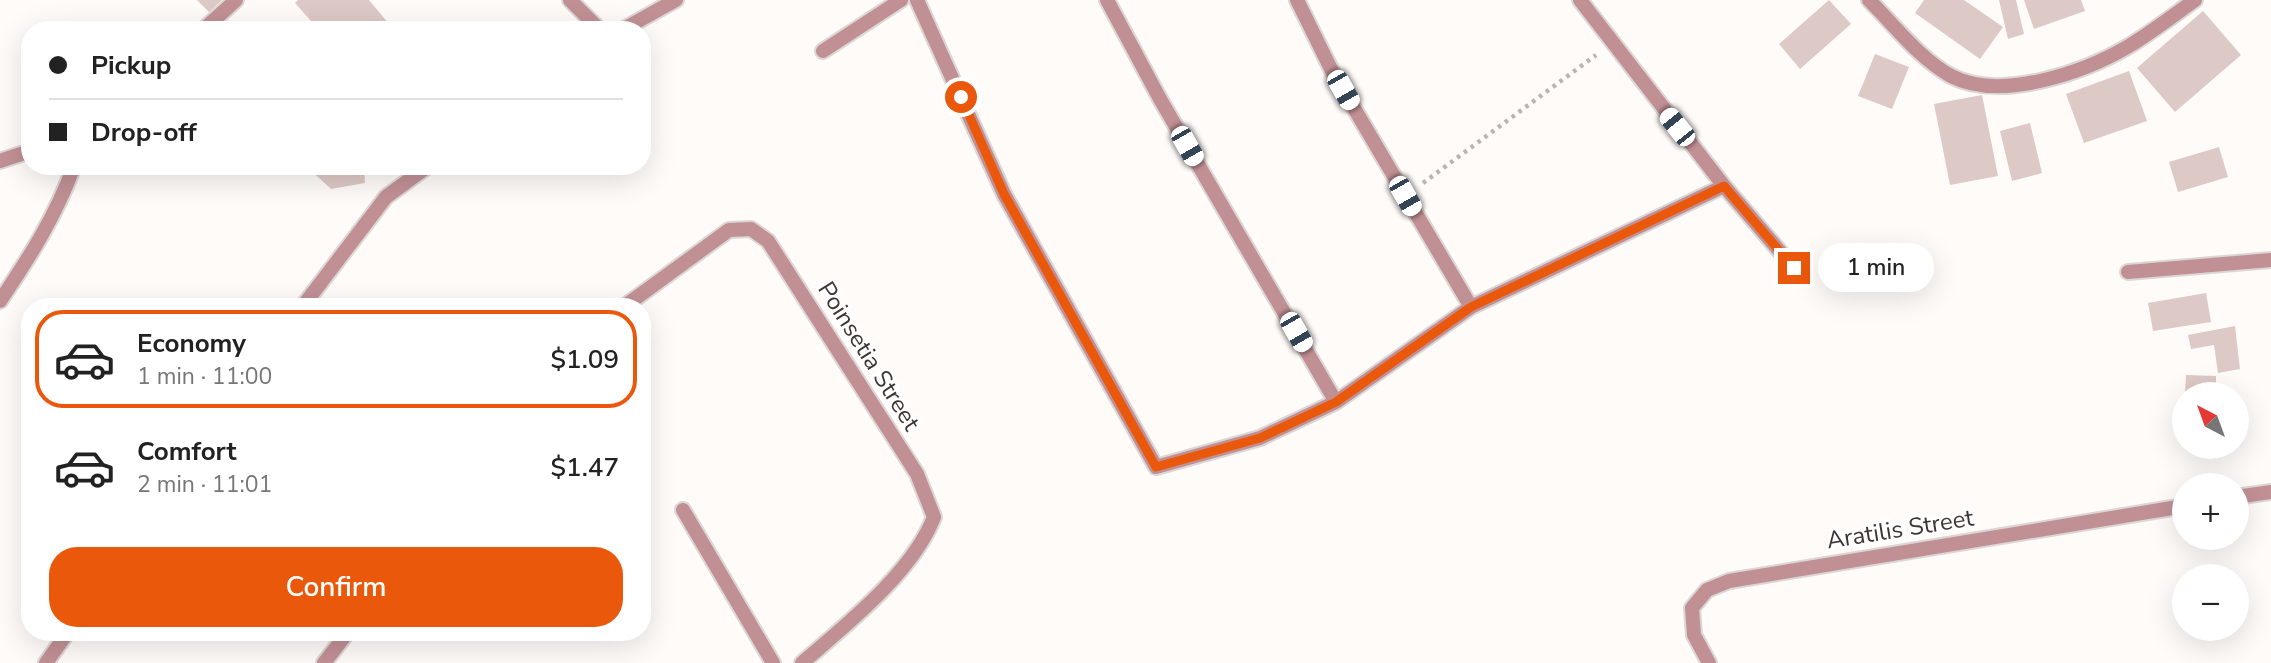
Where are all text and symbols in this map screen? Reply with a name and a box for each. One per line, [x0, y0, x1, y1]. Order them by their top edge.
text: Pickup [91, 48, 171, 83]
car [1324, 67, 1363, 113]
route start [945, 81, 977, 113]
car [1656, 104, 1699, 150]
text: Drop-off [91, 115, 197, 150]
car [1168, 123, 1207, 169]
car [1386, 173, 1425, 219]
callout: 1 min [1818, 244, 1934, 292]
route end [1778, 252, 1810, 284]
text: 1 min [1847, 252, 1905, 283]
street label: Poinsetia Street [810, 276, 928, 437]
car [1277, 309, 1316, 355]
text: Economy [137, 326, 246, 361]
icon: car [53, 328, 116, 391]
text: $1.09 [550, 342, 619, 377]
text: 1 min · 11:00 [137, 361, 272, 392]
north arrow [2172, 382, 2249, 458]
map controls [2172, 382, 2249, 641]
text: Comfort [137, 434, 237, 469]
icon: car [53, 436, 116, 499]
text: $1.47 [550, 450, 619, 485]
text: 2 min · 11:01 [137, 469, 272, 500]
button: + [2172, 473, 2249, 550]
street label: Aratilis Street [1824, 501, 1976, 556]
button: Confirm [49, 547, 623, 627]
button: − [2172, 564, 2249, 641]

